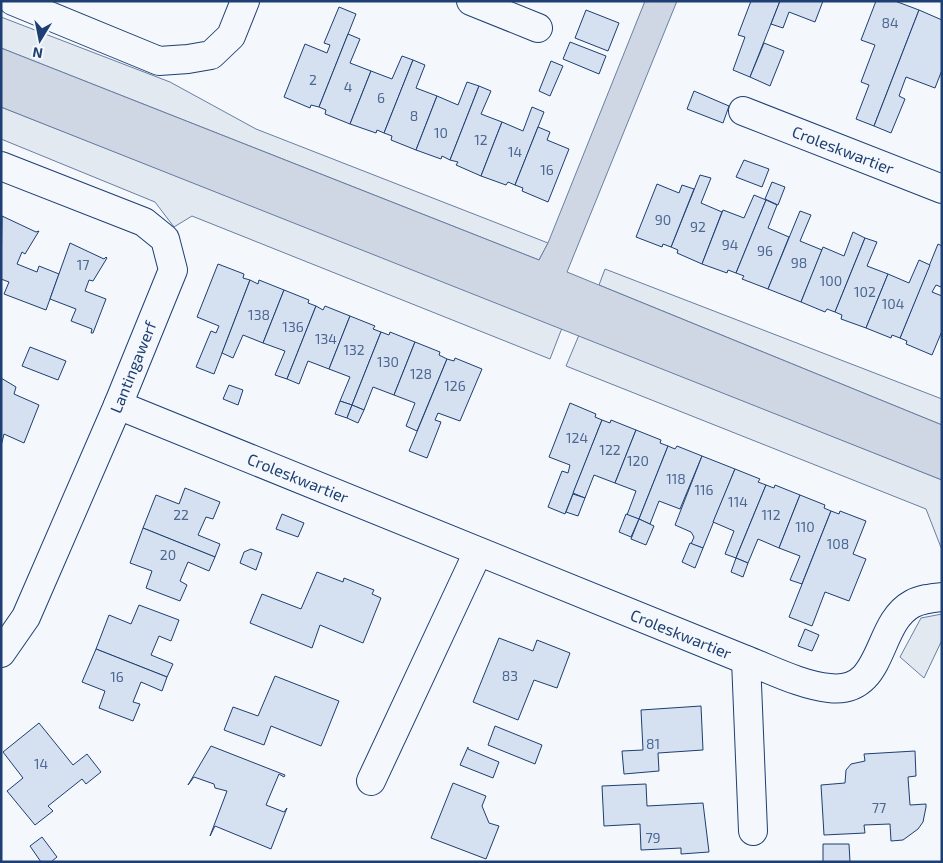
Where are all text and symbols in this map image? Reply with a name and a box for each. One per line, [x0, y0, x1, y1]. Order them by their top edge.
house number: 84 [881, 14, 899, 31]
north arrow [15, 15, 65, 65]
text: N [31, 44, 44, 63]
house number: 2 [309, 71, 317, 88]
house number: 4 [344, 78, 352, 95]
house number: 6 [377, 89, 385, 106]
house number: 8 [410, 107, 418, 124]
street label: Croleskwartier [790, 121, 897, 178]
house number: 10 [434, 124, 448, 141]
house number: 12 [474, 131, 488, 148]
house number: 14 [508, 143, 522, 160]
house number: 16 [540, 161, 554, 178]
house number: 90 [655, 211, 671, 228]
house number: 92 [690, 218, 706, 235]
house number: 94 [722, 236, 738, 253]
house number: 96 [757, 242, 773, 259]
house number: 98 [791, 254, 807, 271]
house number: 17 [77, 256, 89, 273]
house number: 100 [820, 272, 842, 289]
house number: 102 [854, 283, 876, 300]
house number: 104 [882, 295, 904, 312]
house number: 138 [248, 306, 270, 323]
street label: Lantingawerf [105, 317, 160, 416]
house number: 136 [282, 318, 304, 335]
house number: 134 [315, 330, 337, 347]
house number: 132 [343, 341, 365, 358]
house number: 130 [377, 353, 399, 370]
house number: 128 [410, 365, 432, 382]
house number: 126 [444, 377, 466, 394]
house number: 124 [566, 429, 588, 446]
house number: 122 [599, 441, 621, 458]
street label: Croleskwartier [245, 449, 352, 507]
house number: 120 [627, 452, 649, 469]
house number: 118 [666, 470, 686, 487]
house number: 116 [694, 481, 714, 498]
house number: 114 [728, 493, 748, 510]
house number: 22 [173, 506, 189, 523]
house number: 112 [761, 506, 781, 523]
house number: 110 [795, 518, 815, 535]
house number: 108 [827, 535, 849, 552]
house number: 20 [160, 546, 176, 563]
street label: Croleskwartier [628, 605, 735, 663]
house number: 83 [502, 667, 518, 684]
house number: 16 [110, 668, 124, 685]
house number: 81 [646, 735, 660, 752]
house number: 14 [34, 755, 48, 772]
house number: 77 [872, 799, 886, 816]
house number: 79 [645, 829, 661, 846]

